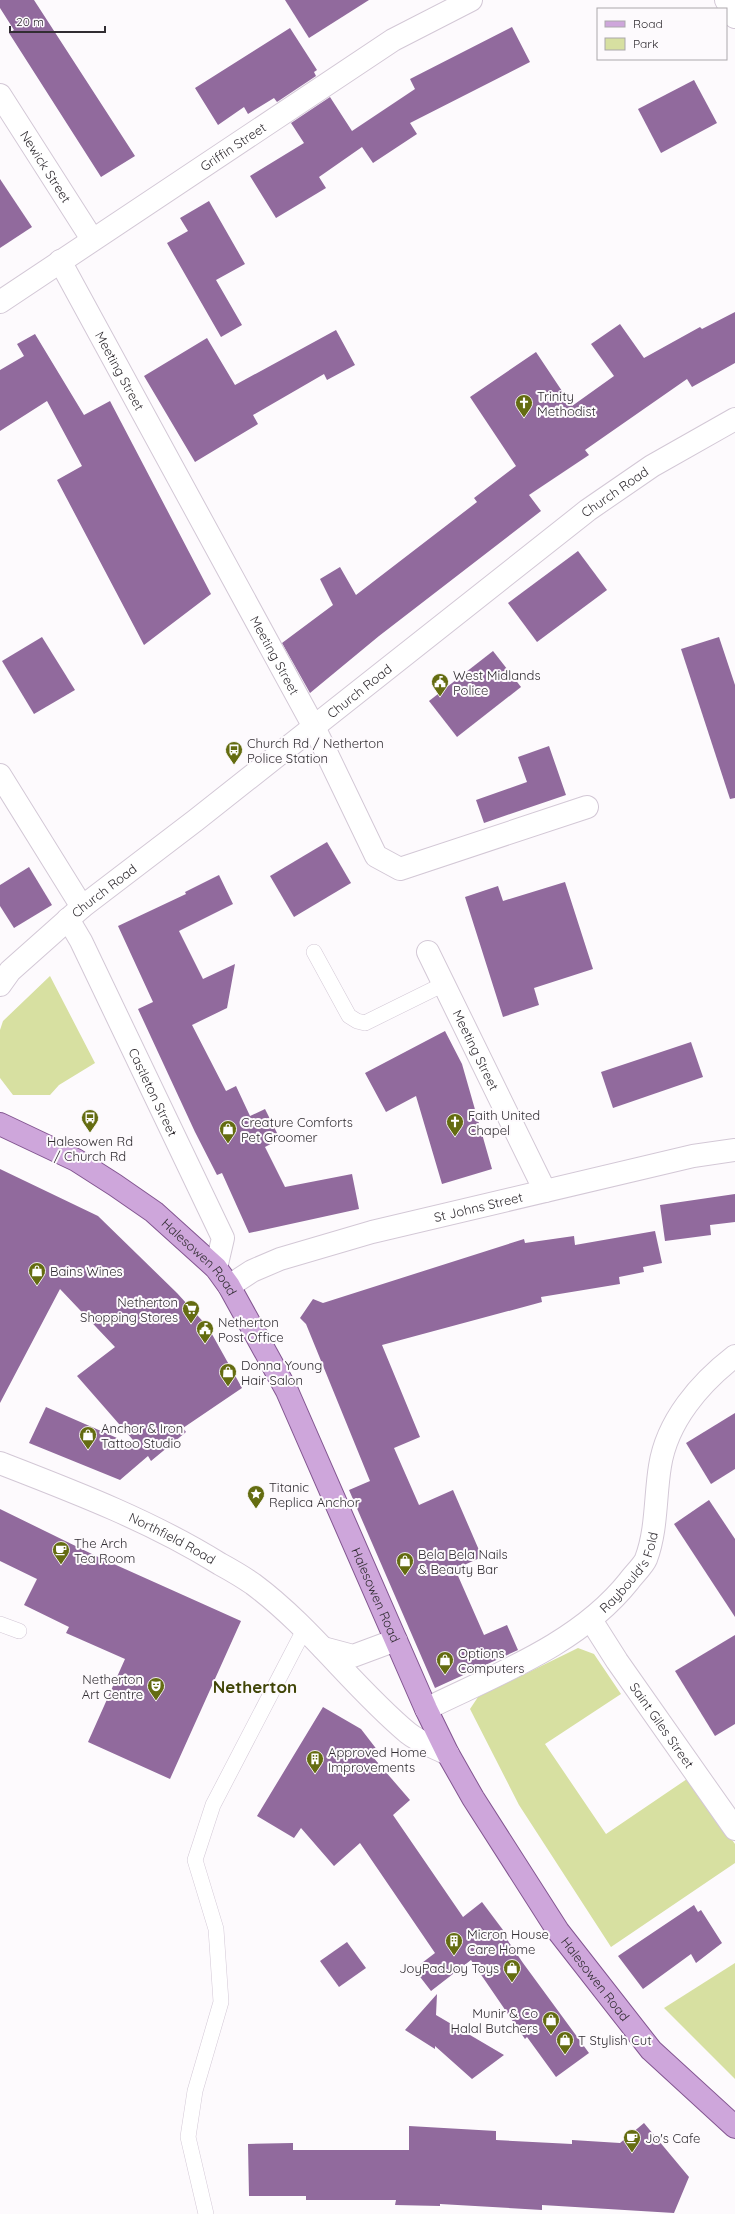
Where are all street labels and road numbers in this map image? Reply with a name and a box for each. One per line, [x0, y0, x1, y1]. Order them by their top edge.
street label: Griffin Street [197, 119, 269, 174]
street label: Newick Street [17, 128, 75, 206]
street label: Meeting Street [92, 329, 148, 413]
street label: Church Road [578, 463, 651, 520]
street label: Meeting Street [247, 613, 303, 697]
street label: Church Road [324, 660, 395, 721]
street label: Church Road [68, 860, 140, 921]
street label: Meeting Street [450, 1007, 502, 1093]
street label: Castleton Street [125, 1045, 181, 1139]
street label: St Johns Street [432, 1189, 524, 1225]
street label: Halesowen Road [158, 1215, 241, 1298]
street label: Northfield Road [126, 1509, 218, 1567]
street label: Raybould's Fold [596, 1531, 661, 1616]
street label: Halesowen Road [348, 1545, 404, 1645]
street label: Saint Giles Street [627, 1679, 698, 1771]
street label: Halesowen Road [558, 1934, 633, 2024]

